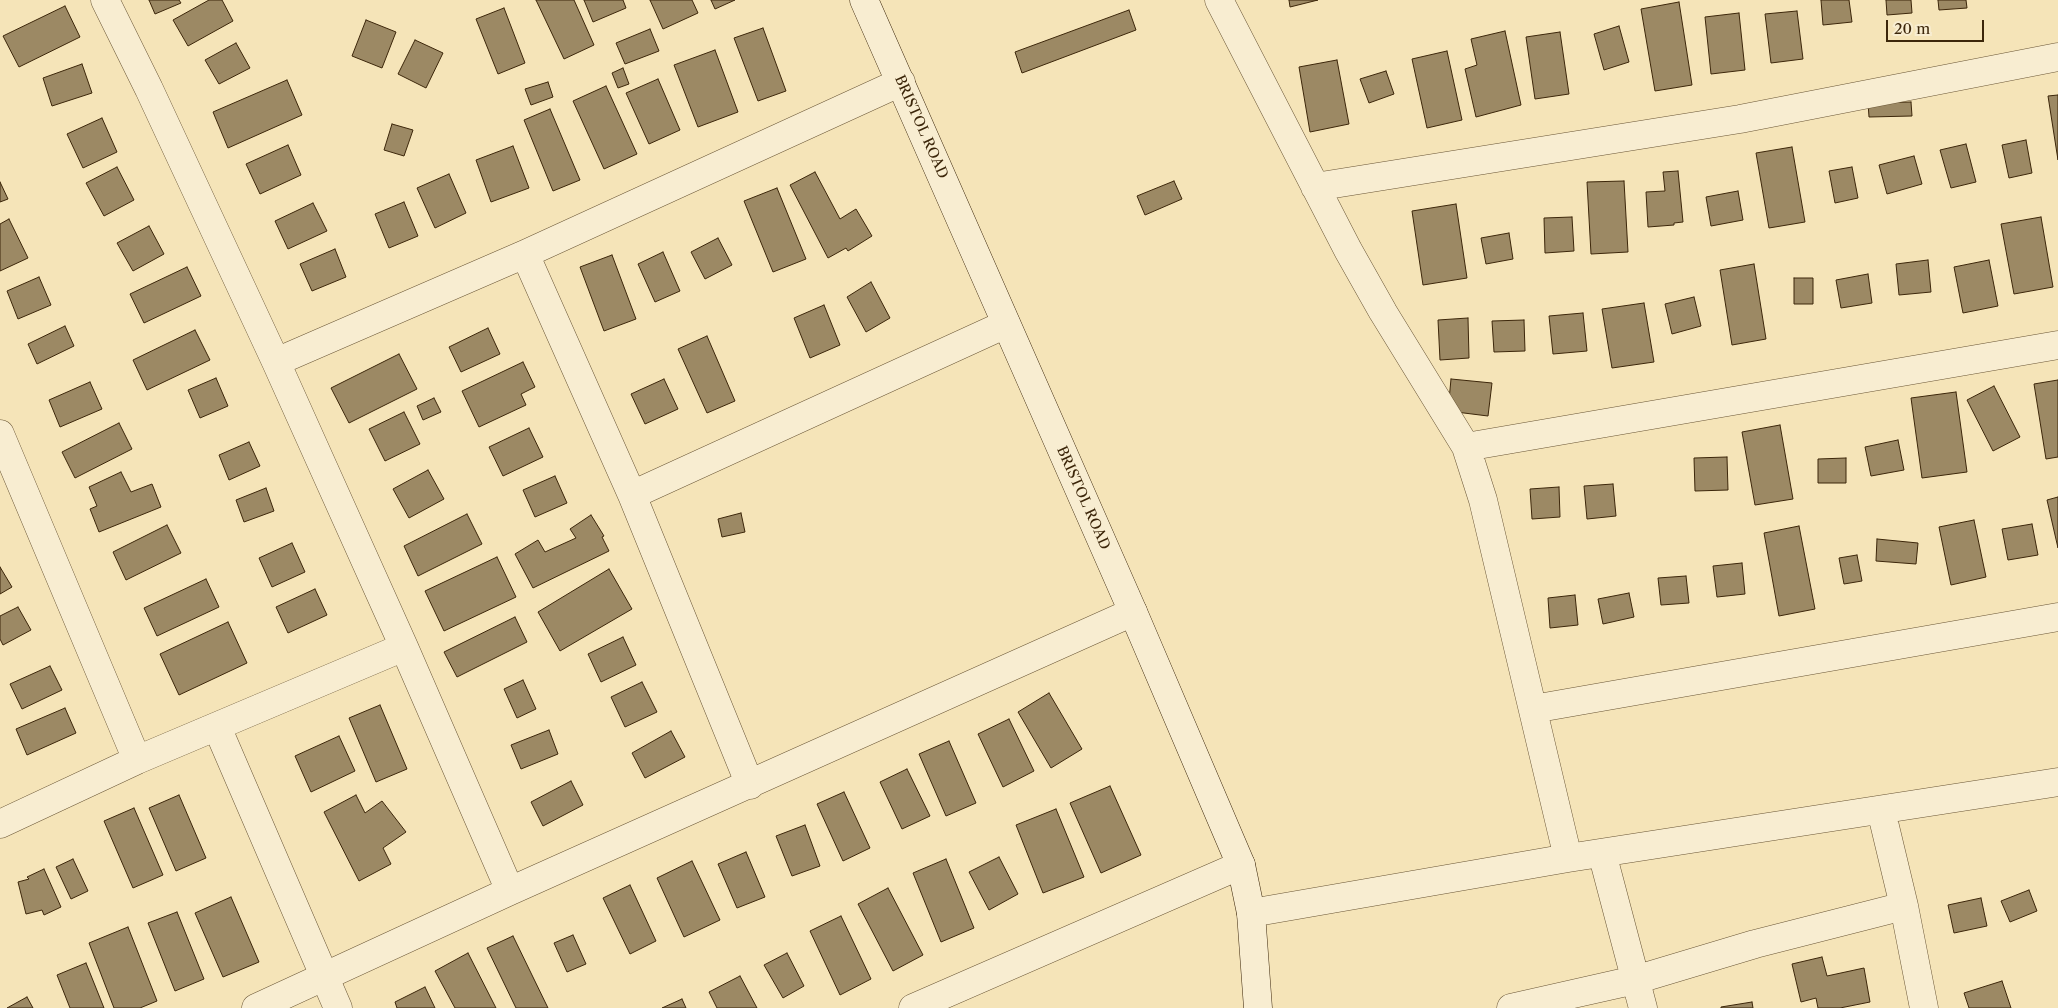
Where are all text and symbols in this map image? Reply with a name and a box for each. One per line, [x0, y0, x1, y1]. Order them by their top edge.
scale bar [1888, 10, 1986, 42]
text: 20 m [1894, 19, 1930, 38]
street label: BRISTOL ROAD [891, 73, 951, 181]
street label: BRISTOL ROAD [1053, 444, 1113, 552]

